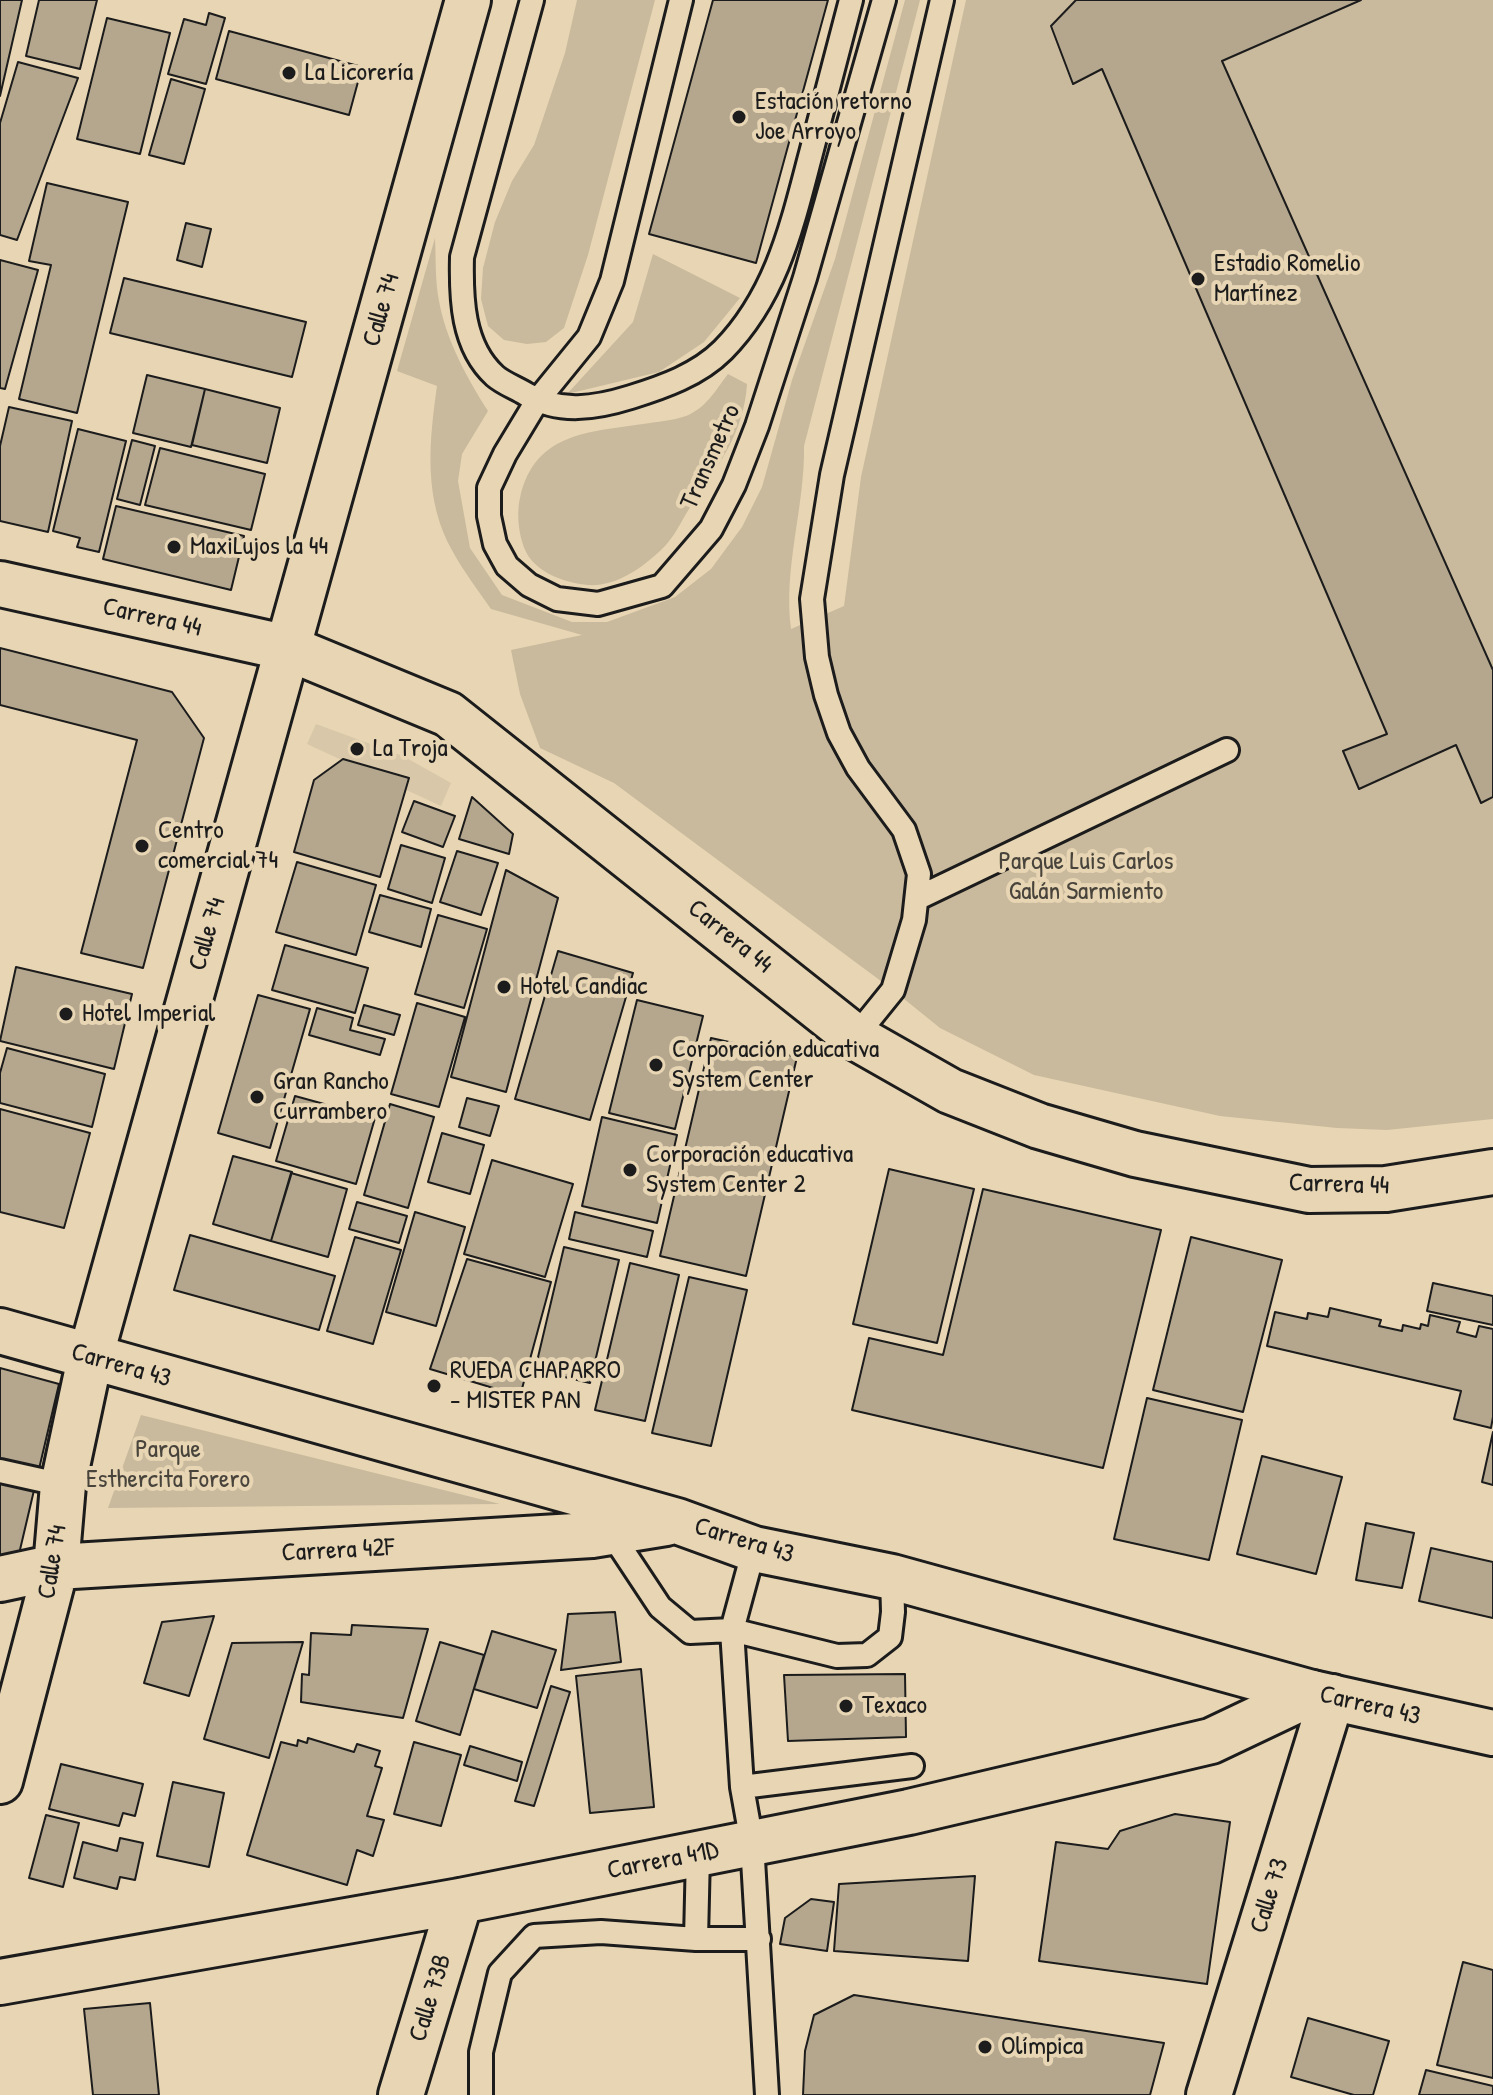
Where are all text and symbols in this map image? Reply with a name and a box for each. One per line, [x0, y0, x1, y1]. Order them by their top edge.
place label: La Licorería [305, 57, 413, 89]
marker: La Licorería [280, 64, 298, 82]
place label: Estación retorno Joe Arroyo [755, 86, 912, 148]
marker: Estación retorno Joe Arroyo [730, 108, 748, 126]
place label: Estadio Romelio Martínez [1214, 248, 1361, 310]
street label: Calle 74 [357, 270, 407, 350]
marker: Estadio Romelio Martínez [1189, 270, 1207, 288]
street label: Transmetro [674, 400, 748, 514]
place label: MaxiLujos la 44 [190, 531, 328, 563]
marker: MaxiLujos la 44 [165, 538, 183, 556]
street label: Carrera 44 [100, 591, 204, 645]
place label: La Troja [373, 733, 448, 765]
marker: La Troja [348, 740, 366, 758]
place label: Centro comercial 74 [158, 815, 278, 876]
marker: Centro comercial 74 [133, 837, 151, 855]
park label: Parque Luis Carlos Galán Sarmiento [998, 846, 1174, 908]
street label: Carrera 44 [681, 893, 779, 981]
street label: Calle 74 [183, 894, 233, 974]
place label: Hotel Candiac [520, 971, 647, 1003]
marker: Hotel Candiac [495, 978, 513, 996]
place label: Hotel Imperial [82, 998, 215, 1030]
marker: Hotel Imperial [57, 1005, 75, 1023]
place label: Corporación educativa System Center [672, 1034, 879, 1096]
marker: Corporación educativa System Center [647, 1056, 665, 1074]
place label: Gran Rancho Currambero [273, 1066, 389, 1128]
marker: Gran Rancho Currambero [248, 1088, 266, 1106]
place label: Corporación educativa System Center 2 [646, 1139, 853, 1200]
marker: Corporación educativa System Center 2 [621, 1161, 639, 1179]
street label: Carrera 44 [1288, 1168, 1390, 1202]
street label: Carrera 43 [67, 1337, 175, 1395]
place label: RUEDA CHAPARRO - MISTER PAN [450, 1355, 621, 1416]
marker: RUEDA CHAPARRO - MISTER PAN [425, 1377, 443, 1395]
park label: Parque Esthercita Forero [86, 1434, 250, 1496]
street label: Carrera 43 [690, 1511, 798, 1571]
street label: Calle 74 [32, 1523, 74, 1601]
street label: Carrera 42F [281, 1532, 395, 1570]
street label: Carrera 43 [1317, 1679, 1423, 1733]
place label: Texaco [862, 1690, 927, 1722]
marker: Texaco [837, 1697, 855, 1715]
street label: Carrera 41D [605, 1835, 721, 1887]
street label: Calle 73 [1244, 1855, 1296, 1937]
street label: Calle 73B [403, 1951, 459, 2045]
place label: Olímpica [1001, 2031, 1083, 2063]
marker: Olímpica [976, 2038, 994, 2056]

